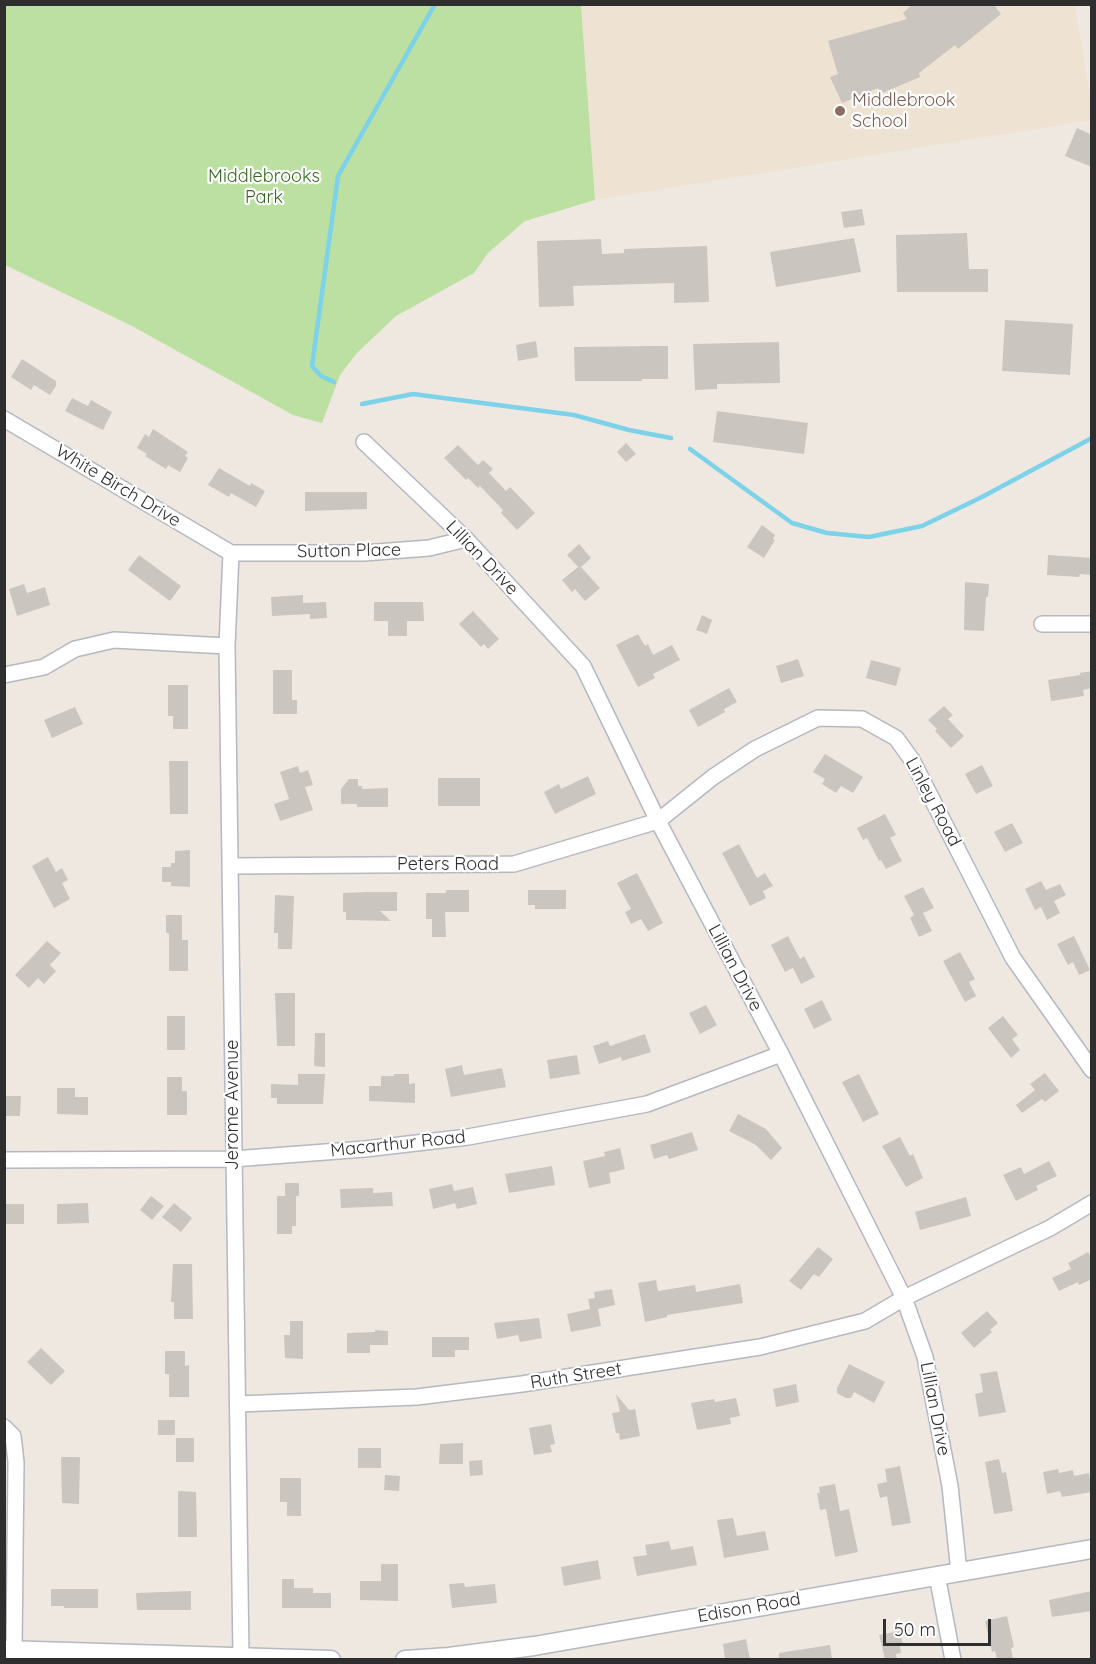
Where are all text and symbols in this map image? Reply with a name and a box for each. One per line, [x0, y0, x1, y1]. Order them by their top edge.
place label: Middlebrook School [852, 90, 955, 132]
marker: Middlebrook School [833, 104, 847, 118]
park label: Middlebrooks Park [208, 166, 320, 208]
street label: White Birch Drive [51, 440, 185, 532]
street label: Lillian Drive [441, 516, 523, 600]
street label: Sutton Place [297, 539, 401, 563]
street label: Linley Road [901, 754, 965, 850]
street label: Peters Road [397, 854, 499, 876]
street label: Lillian Drive [703, 921, 767, 1015]
street label: Jerome Avenue [222, 1040, 244, 1170]
street label: Macarthur Road [329, 1126, 467, 1162]
street label: Ruth Street [529, 1358, 623, 1394]
street label: Lillian Drive [915, 1360, 955, 1458]
street label: Edison Road [696, 1588, 802, 1628]
scale bar [886, 1607, 994, 1645]
text: 50 m [894, 1618, 936, 1641]

